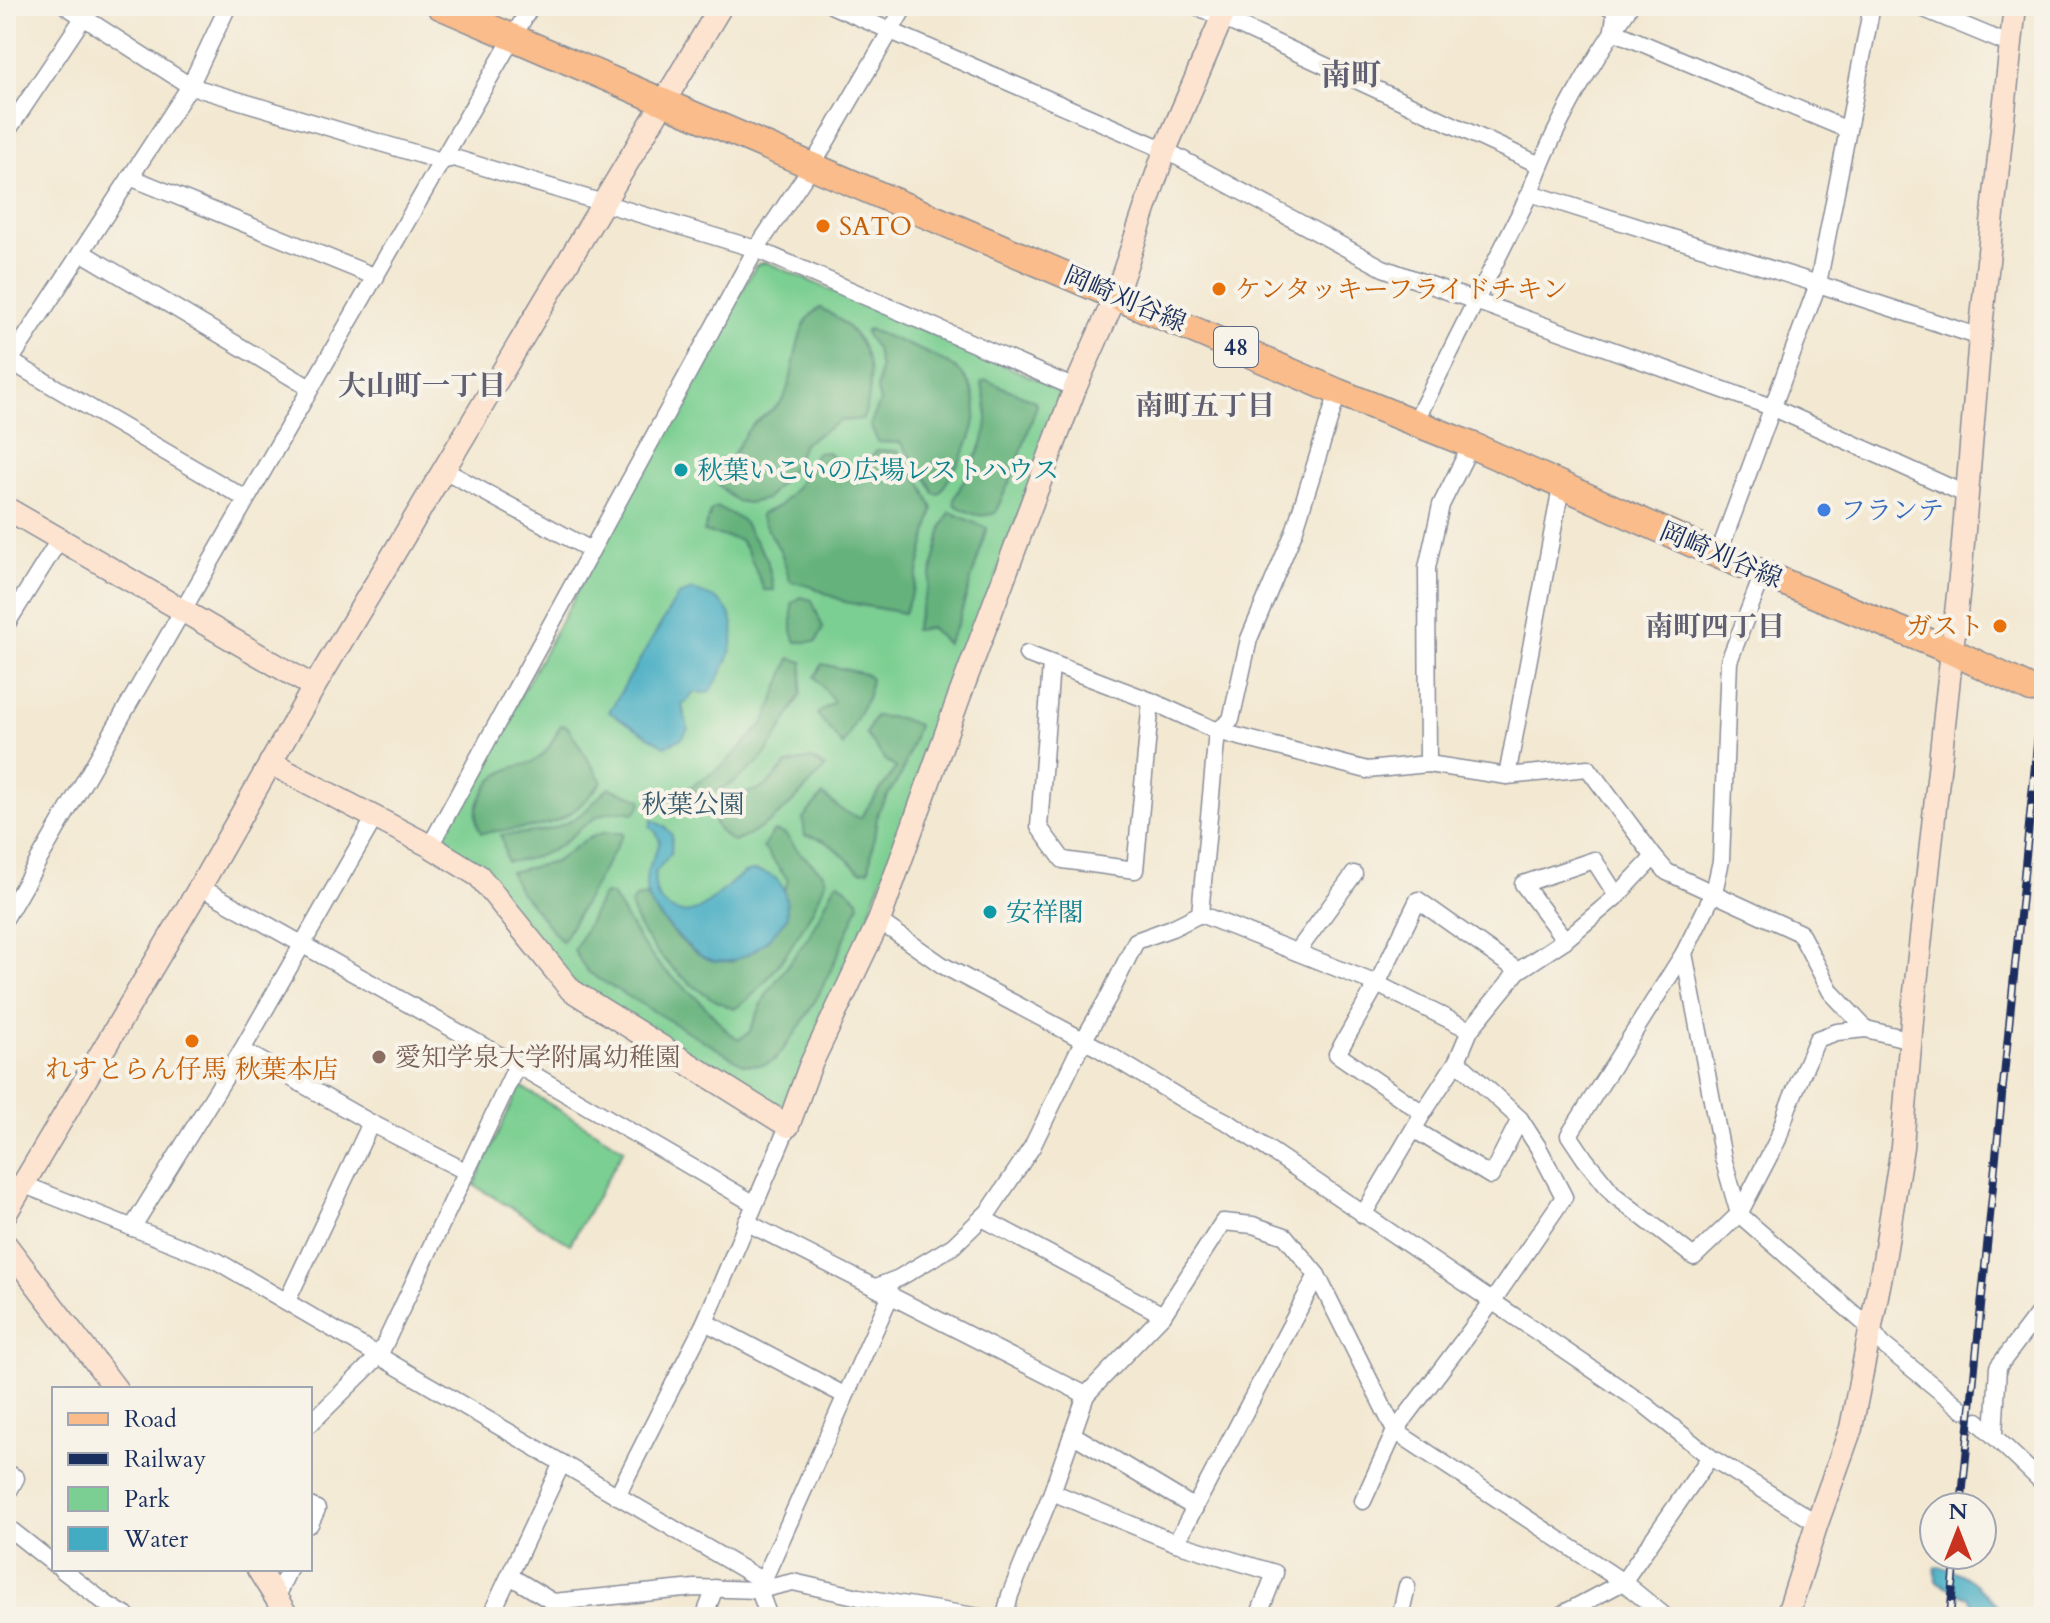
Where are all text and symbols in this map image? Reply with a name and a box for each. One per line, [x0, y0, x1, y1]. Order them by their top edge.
district label: 南町 [1321, 55, 1381, 96]
place label: SATO [839, 209, 912, 244]
marker: SATO [814, 217, 832, 235]
street label: 岡崎刈谷線 [1058, 257, 1192, 341]
place label: ケンタッキーフライドチキン [1235, 272, 1568, 307]
marker: ケンタッキーフライドチキン [1210, 280, 1228, 298]
road number: 48 [1214, 327, 1258, 367]
district label: 大山町一丁目 [338, 367, 506, 405]
district label: 南町五丁目 [1135, 387, 1275, 425]
place label: 秋葉いこいの広場レストハウス [697, 453, 1059, 488]
marker: 秋葉いこいの広場レストハウス [672, 461, 690, 479]
place label: フランテ [1840, 493, 1944, 528]
marker: フランテ [1815, 501, 1833, 519]
street label: 岡崎刈谷線 [1654, 513, 1788, 597]
district label: 南町四丁目 [1645, 608, 1785, 646]
place label: ガスト [1906, 609, 1984, 644]
marker: ガスト [1991, 617, 2009, 635]
park label: 秋葉公園 [641, 787, 745, 822]
place label: 安祥閣 [1006, 895, 1084, 930]
marker: 安祥閣 [981, 903, 999, 921]
marker: れすとらん仔馬 秋葉本店 [183, 1032, 201, 1050]
place label: 愛知学泉大学附属幼稚園 [395, 1040, 681, 1075]
marker: 愛知学泉大学附属幼稚園 [370, 1048, 388, 1066]
place label: れすとらん仔馬 秋葉本店 [46, 1052, 338, 1087]
legend [52, 1387, 312, 1571]
text: Road [124, 1403, 177, 1436]
text: Railway [124, 1443, 206, 1476]
text: Park [124, 1483, 170, 1516]
north arrow [1918, 1491, 1998, 1571]
text: N [1948, 1497, 1968, 1527]
text: Water [123, 1523, 188, 1556]

